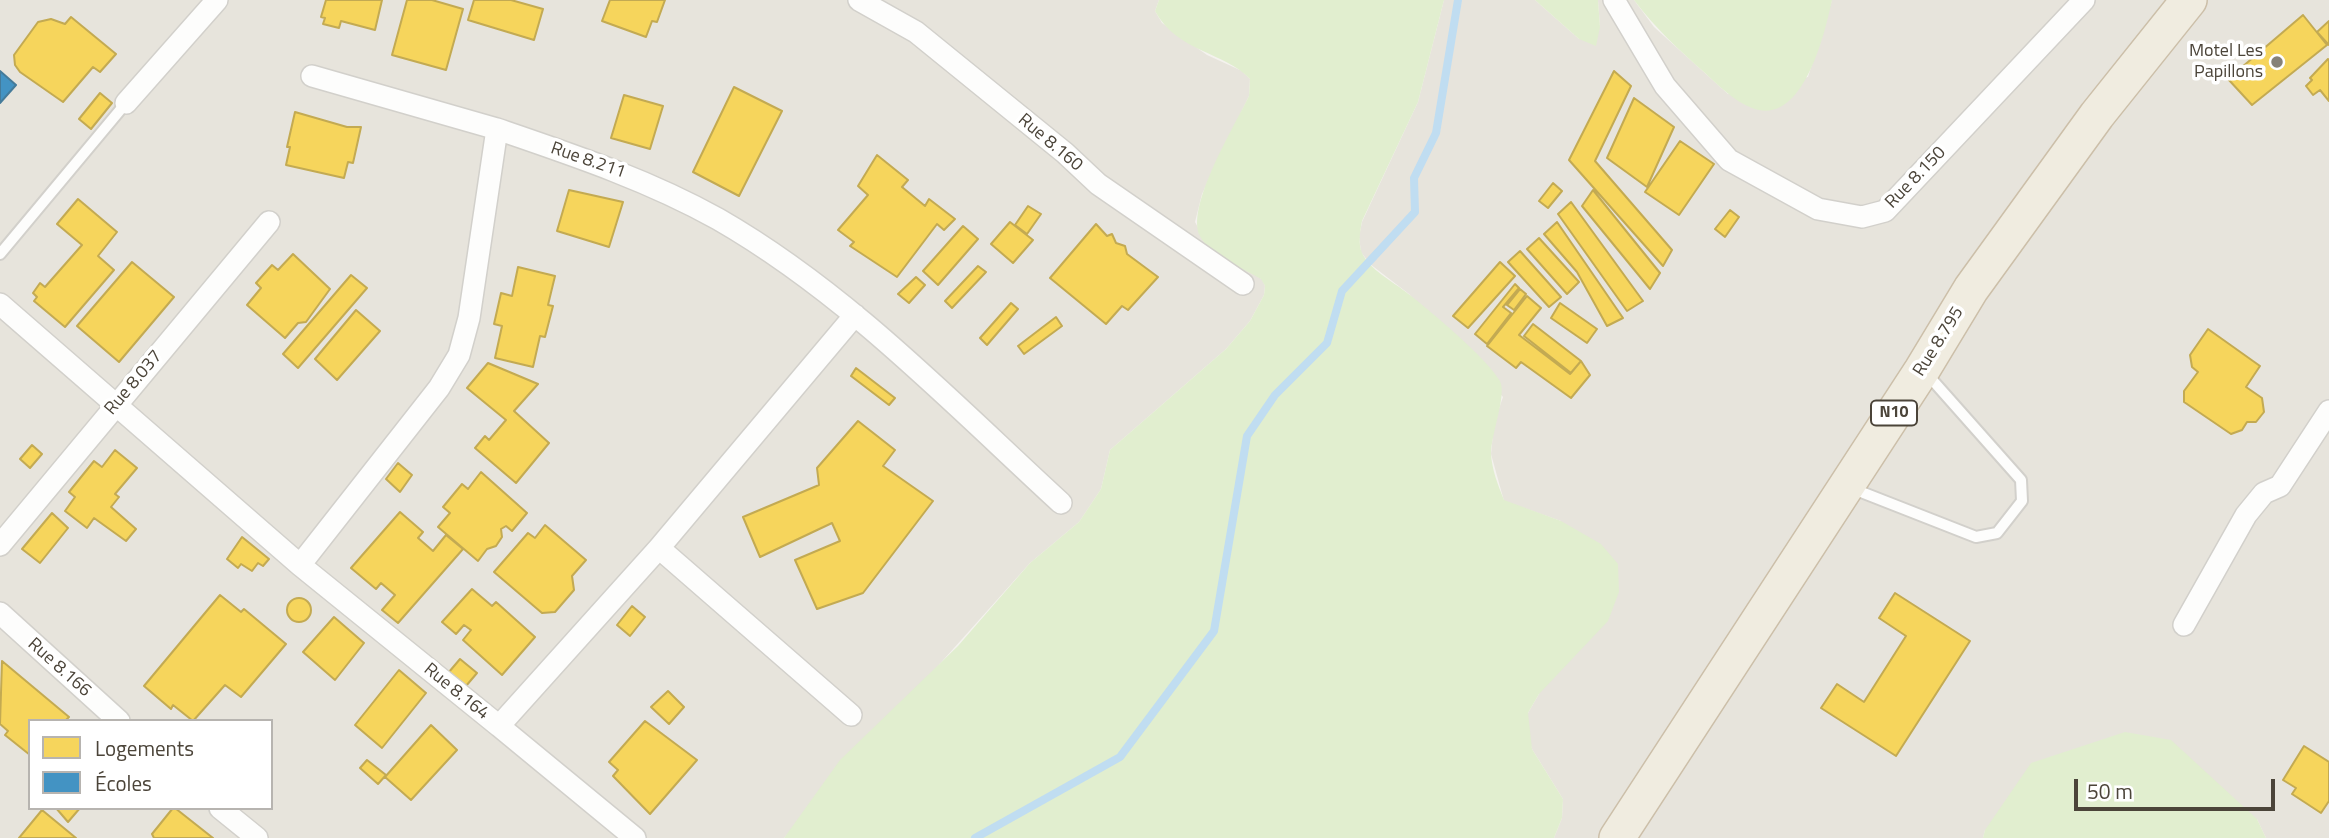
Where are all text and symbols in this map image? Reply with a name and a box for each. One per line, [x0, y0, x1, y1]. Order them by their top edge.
place label: Motel Les Papillons [2189, 41, 2263, 84]
marker: Motel Les Papillons [2269, 54, 2285, 70]
street label: Rue 8.160 [1013, 110, 1087, 176]
street label: Rue 8.211 [548, 138, 628, 184]
street label: Rue 8.150 [1881, 142, 1951, 214]
street label: Rue 8.795 [1909, 303, 1969, 381]
street label: Rue 8.037 [101, 346, 167, 420]
road number: N10 [1871, 400, 1917, 426]
street label: Rue 8.166 [23, 634, 95, 702]
street label: Rue 8.164 [419, 659, 493, 725]
legend [28, 719, 273, 810]
text: Logements [95, 732, 194, 764]
scale bar [2077, 764, 2278, 808]
text: Écoles [95, 767, 152, 799]
text: 50 m [2087, 775, 2133, 807]

